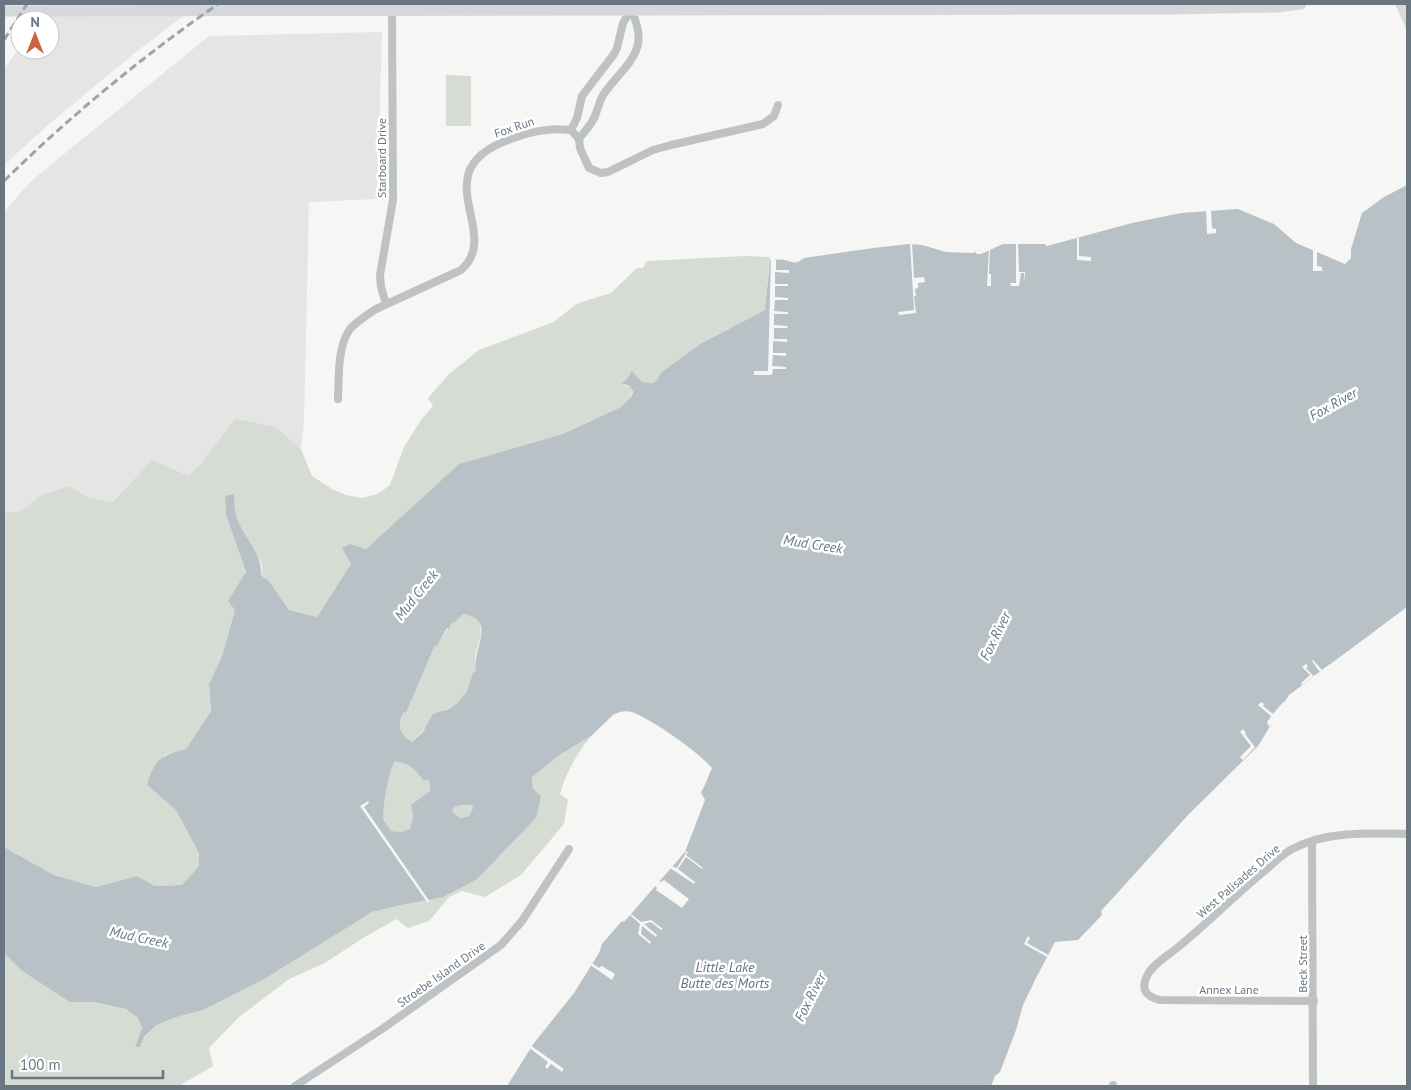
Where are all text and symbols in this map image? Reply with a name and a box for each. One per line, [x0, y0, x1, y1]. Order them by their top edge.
north arrow [10, 10, 60, 60]
text: N [30, 13, 40, 31]
street label: Fox Run [492, 113, 536, 141]
street label: Starboard Drive [374, 118, 389, 198]
water label: Fox River [1306, 383, 1361, 424]
water label: Mud Creek [782, 530, 845, 558]
water label: Mud Creek [390, 566, 442, 624]
water label: Fox River [976, 607, 1015, 663]
street label: West Palisades Drive [1193, 841, 1283, 921]
water label: Mud Creek [108, 922, 171, 952]
street label: Beck Street [1295, 935, 1310, 993]
street label: Stroebe Island Drive [394, 938, 488, 1010]
water label: Little Lake Butte des Morts [681, 958, 770, 992]
water label: Fox River [790, 968, 830, 1024]
street label: Annex Lane [1199, 982, 1259, 997]
scale bar [12, 1048, 164, 1080]
text: 100 m [20, 1055, 61, 1074]

